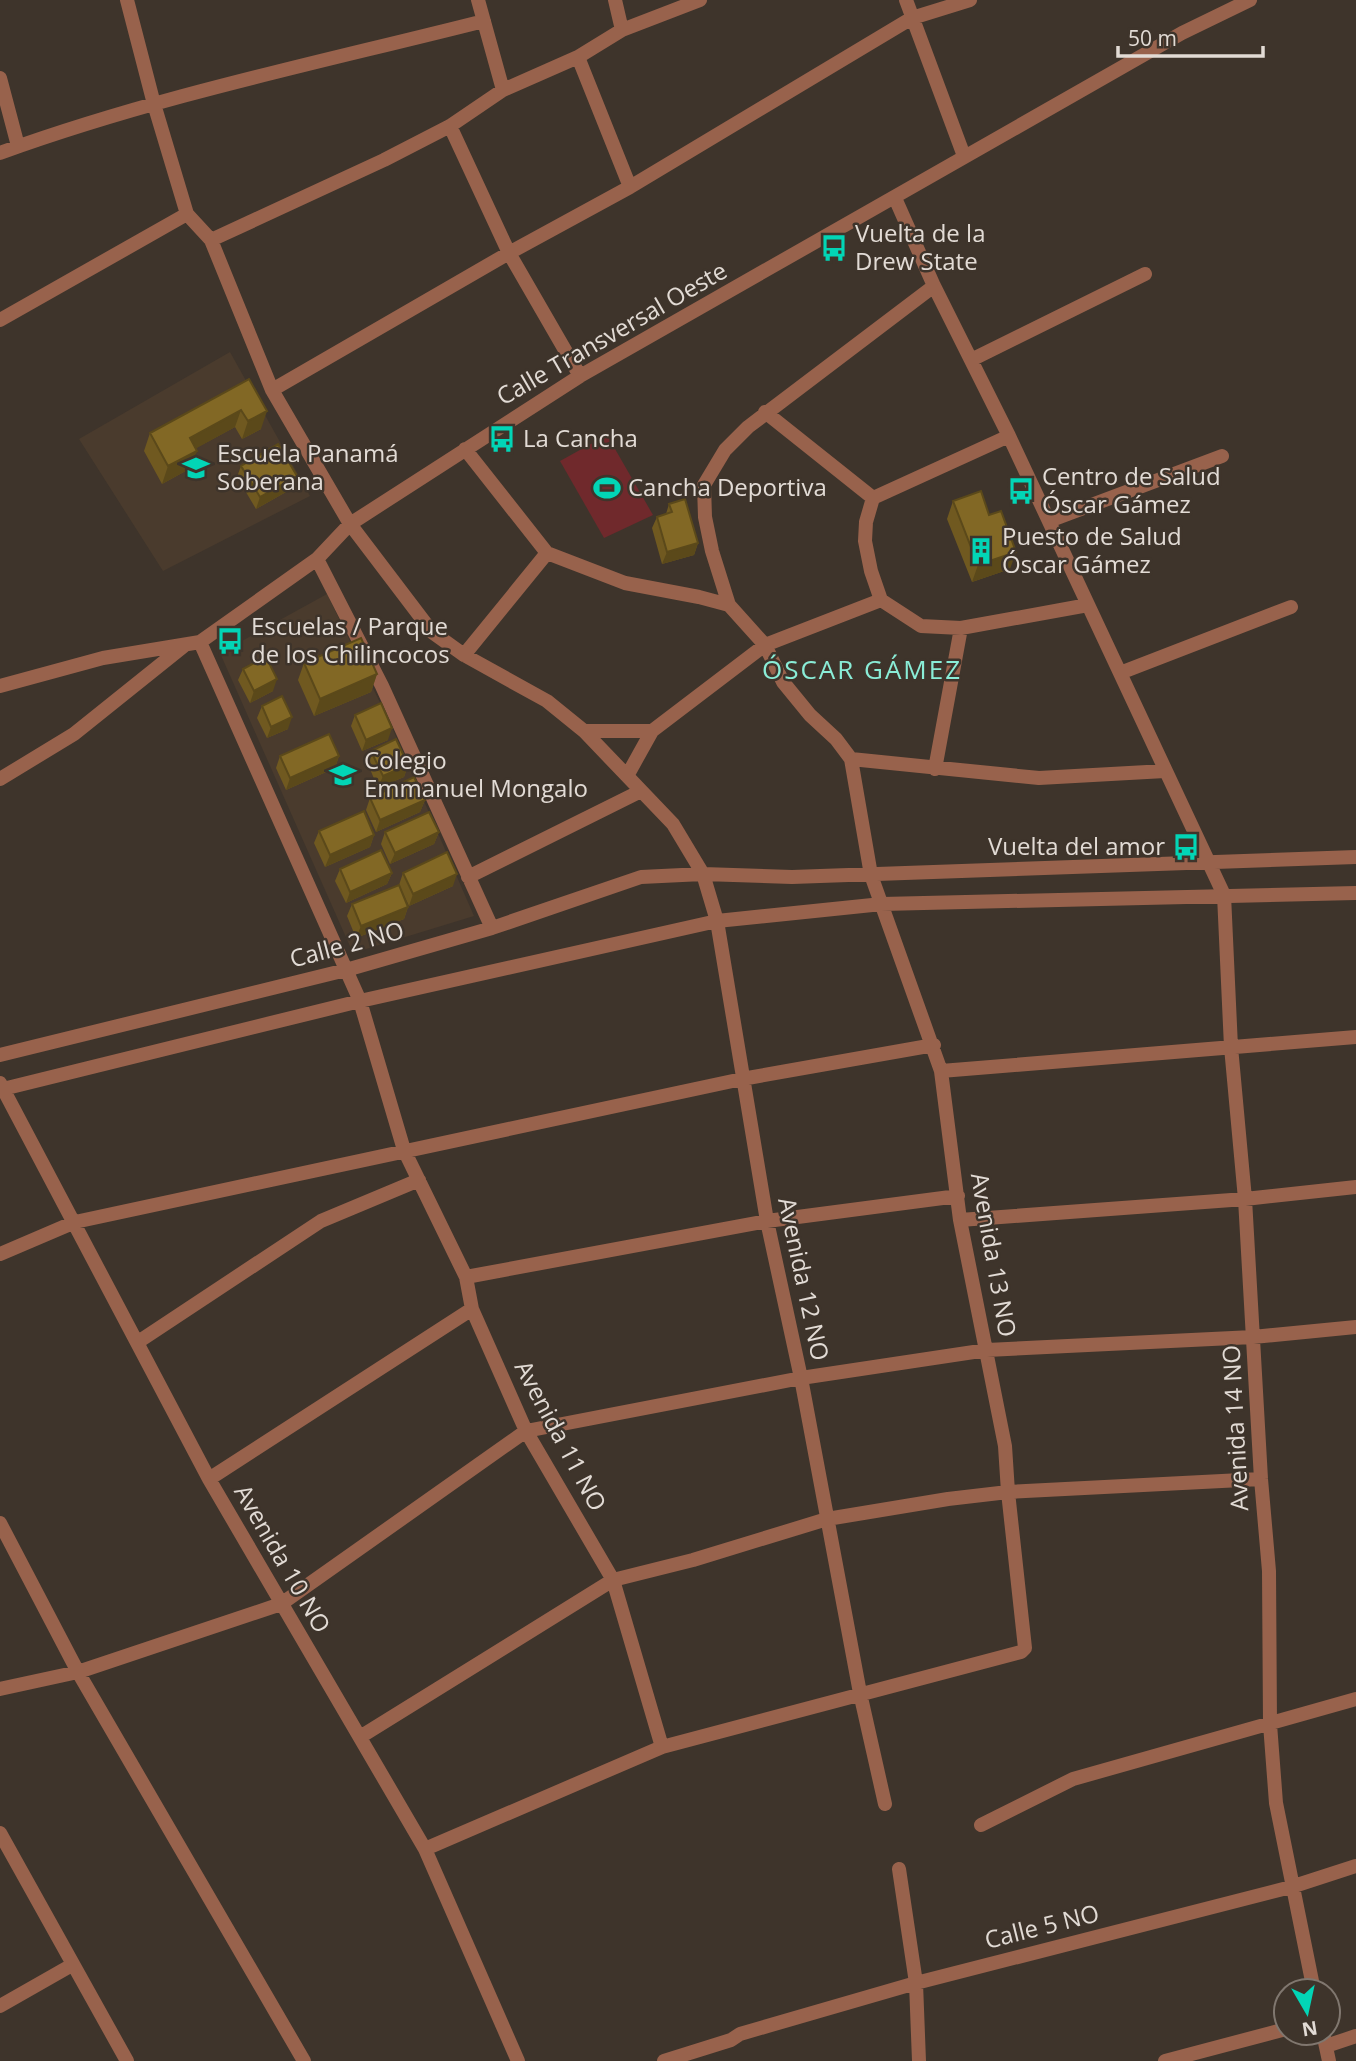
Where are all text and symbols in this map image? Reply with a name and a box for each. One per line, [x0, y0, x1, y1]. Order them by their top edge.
scale bar [1118, 14, 1263, 58]
text: 50 m [1128, 24, 1177, 52]
place label: Vuelta de la Drew State [855, 216, 985, 277]
bus stop icon: Vuelta de la Drew State [819, 233, 849, 263]
street label: Calle Transversal Oeste [490, 253, 732, 412]
place label: La Cancha [523, 421, 638, 454]
bus stop icon: La Cancha [487, 424, 517, 454]
place label: Escuela Panamá Soberana [217, 436, 398, 497]
school or university icon: Escuela Panamá Soberana [181, 453, 211, 483]
place label: Centro de Salud Óscar Gámez [1042, 459, 1221, 520]
place label: Cancha Deportiva [628, 470, 827, 503]
sports icon: Cancha Deportiva [592, 473, 622, 503]
bus stop icon: Centro de Salud Óscar Gámez [1006, 476, 1036, 506]
place label: Puesto de Salud Óscar Gámez [1002, 519, 1182, 580]
building icon: Puesto de Salud Óscar Gámez [966, 536, 996, 566]
place label: Escuelas / Parque de los Chilincocos [251, 609, 450, 670]
bus stop icon: Escuelas / Parque de los Chilincocos [215, 626, 245, 656]
district label: ÓSCAR GÁMEZ [762, 651, 962, 687]
place label: Colegio Emmanuel Mongalo [364, 743, 588, 804]
school or university icon: Colegio Emmanuel Mongalo [328, 760, 358, 790]
place label: Vuelta del amor [988, 829, 1165, 862]
bus stop icon: Vuelta del amor [1171, 832, 1201, 862]
street label: Calle 2 NO [286, 912, 407, 975]
street label: Avenida 13 NO [964, 1170, 1025, 1339]
street label: Avenida 12 NO [771, 1194, 838, 1363]
street label: Avenida 14 NO [1214, 1344, 1255, 1512]
street label: Avenida 11 NO [508, 1354, 615, 1516]
street label: Avenida 10 NO [227, 1478, 339, 1638]
street label: Calle 5 NO [981, 1895, 1102, 1956]
north arrow [1272, 1977, 1342, 2047]
text: N [1300, 2015, 1319, 2043]

